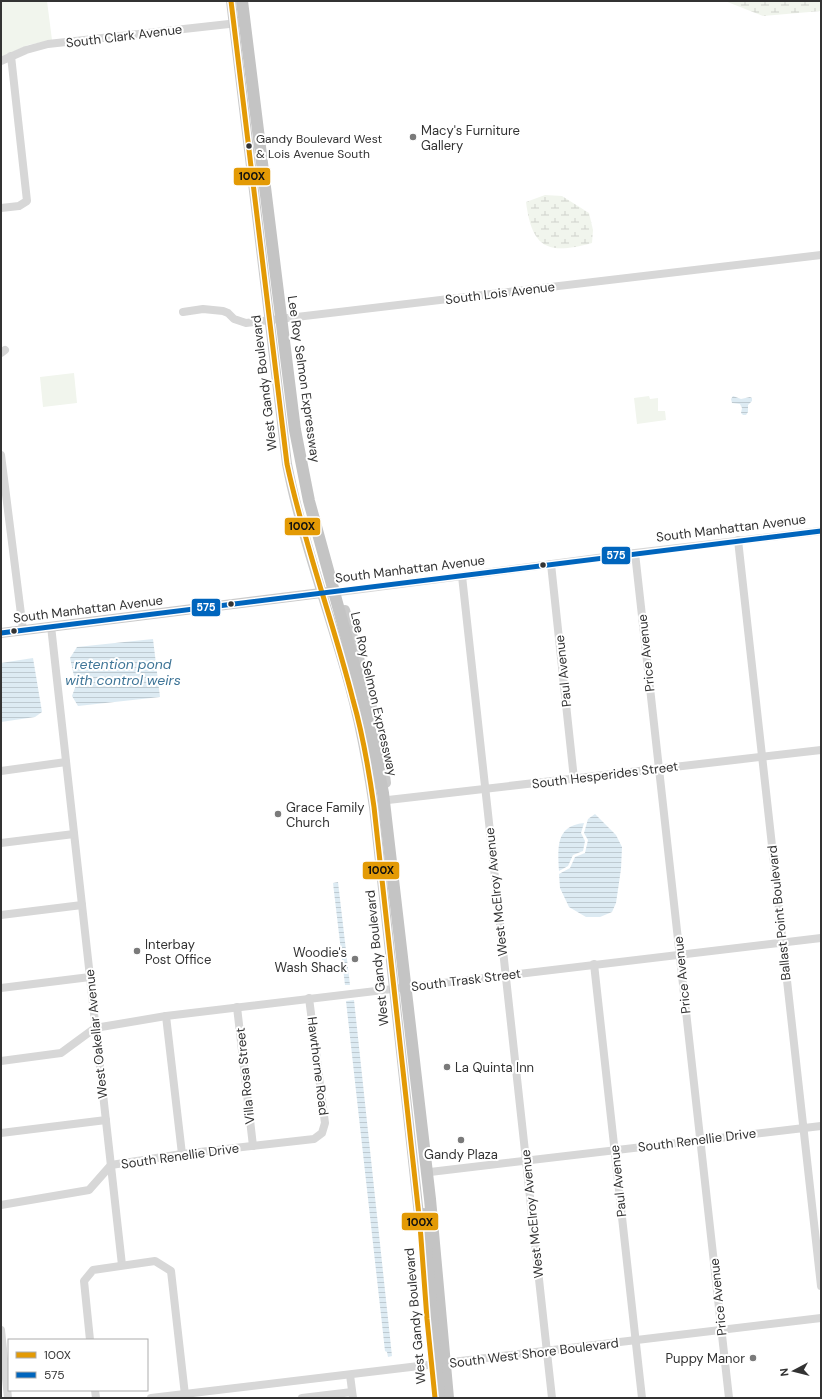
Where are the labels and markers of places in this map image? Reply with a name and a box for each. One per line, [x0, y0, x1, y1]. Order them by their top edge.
place label: Macy's Furniture Gallery [421, 122, 520, 154]
place label: Gandy Boulevard West & Lois Avenue South [256, 131, 382, 162]
marker: Macy's Furniture Gallery [408, 132, 418, 142]
marker: Gandy Boulevard West & Lois Avenue South [244, 141, 254, 151]
unlabelled marker [538, 560, 548, 570]
unlabelled marker [226, 599, 236, 609]
unlabelled marker [9, 626, 19, 636]
place label: Grace Family Church [286, 799, 364, 831]
marker: Grace Family Church [273, 809, 283, 819]
place label: Interbay Post Office [145, 936, 211, 968]
place label: Woodie's Wash Shack [274, 944, 347, 976]
marker: Interbay Post Office [132, 946, 142, 956]
marker: Woodie's Wash Shack [350, 954, 360, 964]
place label: La Quinta Inn [455, 1059, 534, 1076]
marker: La Quinta Inn [442, 1062, 452, 1072]
marker: Gandy Plaza [456, 1135, 466, 1145]
place label: Gandy Plaza [424, 1146, 498, 1163]
place label: Puppy Manor [666, 1350, 745, 1367]
marker: Puppy Manor [748, 1353, 758, 1363]

